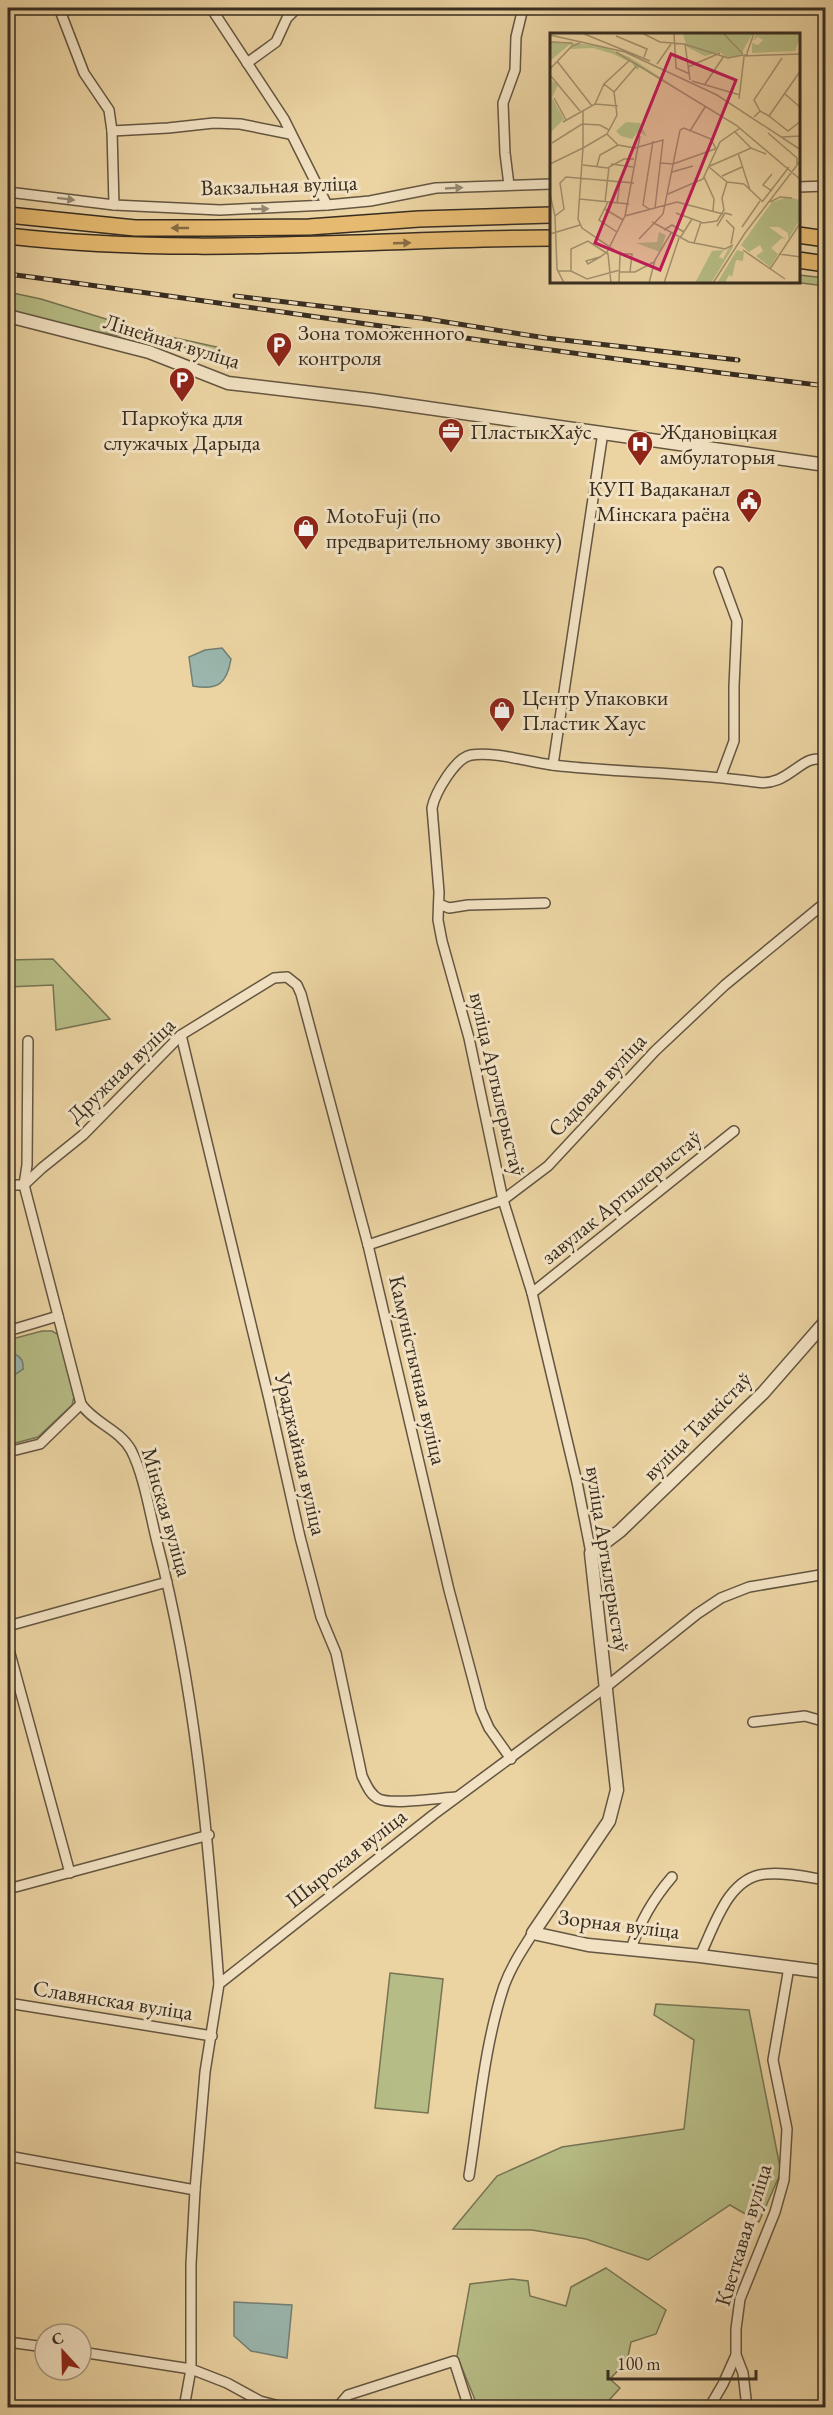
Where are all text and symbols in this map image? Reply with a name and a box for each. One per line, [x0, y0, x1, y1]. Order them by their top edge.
inset map [550, 33, 800, 284]
street label: Вакзальная вуліца [200, 168, 358, 202]
one-way arrow [444, 183, 463, 192]
one-way arrow [56, 195, 75, 204]
one-way arrow [251, 204, 270, 213]
one-way arrow [171, 223, 190, 233]
one-way arrow [392, 238, 411, 247]
street label: Лінейная вуліца [100, 306, 244, 376]
place label: Зона томоженного контроля [298, 318, 465, 372]
parking icon: Зона томоженного контроля [264, 330, 294, 368]
parking icon: Паркоўка для служачых Дарыда [167, 365, 197, 403]
place label: Паркоўка для служачых Дарыда [103, 403, 261, 457]
office icon: ПластыкХаўс [436, 416, 466, 454]
place label: ПластыкХаўс [470, 417, 592, 446]
place label: Ждановіцкая амбулаторыя [659, 417, 778, 471]
hospital icon: Ждановіцкая амбулаторыя [625, 429, 655, 467]
place label: КУП Вадаканал Мінскага раёна [589, 474, 730, 528]
public building icon: КУП Вадаканал Мінскага раёна [734, 486, 764, 524]
place label: MotoFuji (по предварительному звонку) [326, 501, 562, 555]
shop icon: MotoFuji (по предварительному звонку) [291, 513, 321, 551]
place label: Центр Упаковки Пластик Хаус [522, 683, 669, 737]
shop icon: Центр Упаковки Пластик Хаус [487, 695, 517, 733]
street label: вуліца Артылерыстаў [463, 989, 533, 1179]
street label: Дружная вуліца [61, 1011, 182, 1129]
street label: Садовая вуліца [541, 1027, 653, 1143]
street label: завулак Артылерыстаў [535, 1123, 708, 1271]
street label: Камуністычная вуліца [382, 1272, 454, 1468]
street label: вуліца Танкістаў [636, 1365, 758, 1487]
street label: Ураджайная вуліца [268, 1369, 334, 1538]
street label: Мінская вуліца [135, 1444, 199, 1580]
street label: вуліца Артылерыстаў [579, 1464, 637, 1654]
street label: Шырокая вуліца [280, 1802, 413, 1914]
street label: Зорная вуліца [557, 1902, 682, 1946]
street label: Славянская вуліца [31, 1973, 195, 2027]
street label: Кветкавая вуліца [708, 2160, 778, 2309]
north arrow [33, 2322, 93, 2382]
text: С [48, 2327, 67, 2350]
scale bar [608, 2343, 756, 2381]
text: 100 m [617, 2352, 661, 2375]

